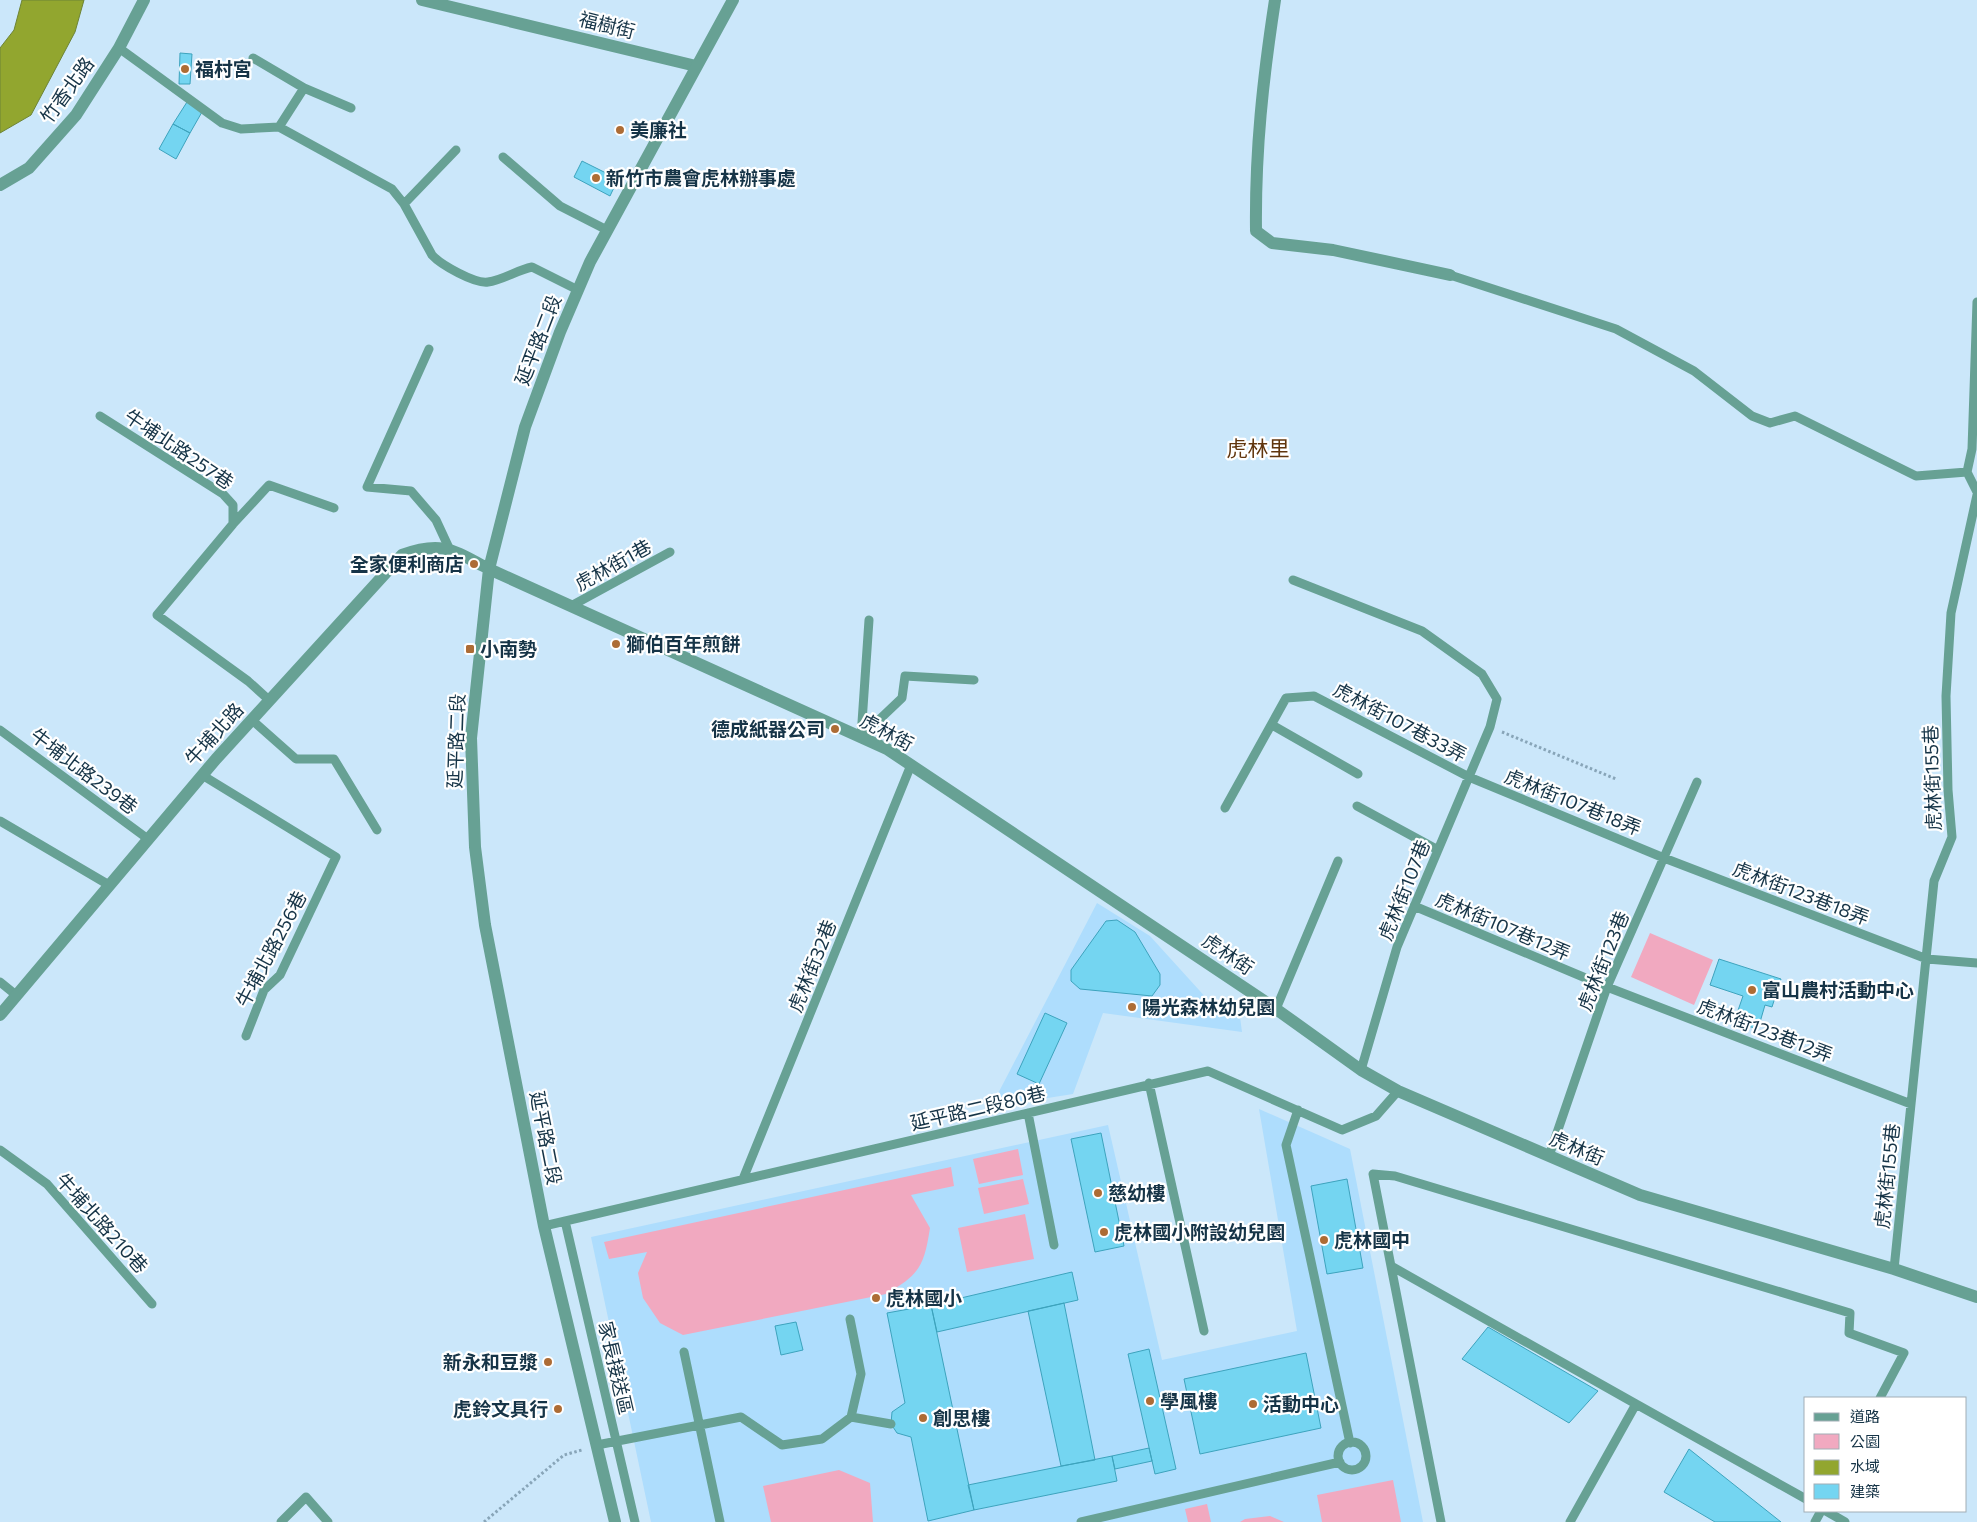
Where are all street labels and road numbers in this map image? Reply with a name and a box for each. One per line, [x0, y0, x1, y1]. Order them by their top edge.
street label: 福樹街 [577, 6, 638, 43]
street label: 竹香北路 [35, 52, 98, 127]
street label: 延平路二段 [510, 291, 565, 388]
street label: 牛埔北路257巷 [120, 404, 238, 493]
street label: 虎林街1巷 [570, 534, 655, 595]
street label: 虎林街107巷33弄 [1330, 677, 1471, 766]
street label: 延平路二段 [442, 693, 469, 789]
street label: 牛埔北路 [180, 698, 248, 770]
street label: 虎林街 [857, 708, 918, 755]
street label: 牛埔北路239巷 [26, 723, 142, 818]
street label: 虎林街155巷 [1918, 725, 1945, 831]
street label: 虎林街107巷18弄 [1502, 764, 1645, 839]
street label: 虎林街107巷 [1373, 836, 1434, 943]
street label: 虎林街123巷18弄 [1730, 856, 1873, 929]
street label: 牛埔北路256巷 [230, 887, 311, 1011]
street label: 虎林街107巷12弄 [1432, 887, 1574, 964]
street label: 虎林街123巷 [1572, 908, 1633, 1014]
street label: 虎林街32巷 [783, 916, 840, 1015]
street label: 虎林街 [1198, 928, 1258, 979]
street label: 虎林街123巷12弄 [1694, 993, 1836, 1066]
street label: 延平路二段80巷 [908, 1081, 1048, 1134]
street label: 延平路二段 [526, 1089, 567, 1187]
street label: 虎林街155巷 [1870, 1122, 1903, 1230]
street label: 虎林街 [1546, 1126, 1608, 1169]
street label: 牛埔北路210巷 [52, 1168, 153, 1277]
street label: 家長接送區 [595, 1319, 638, 1417]

